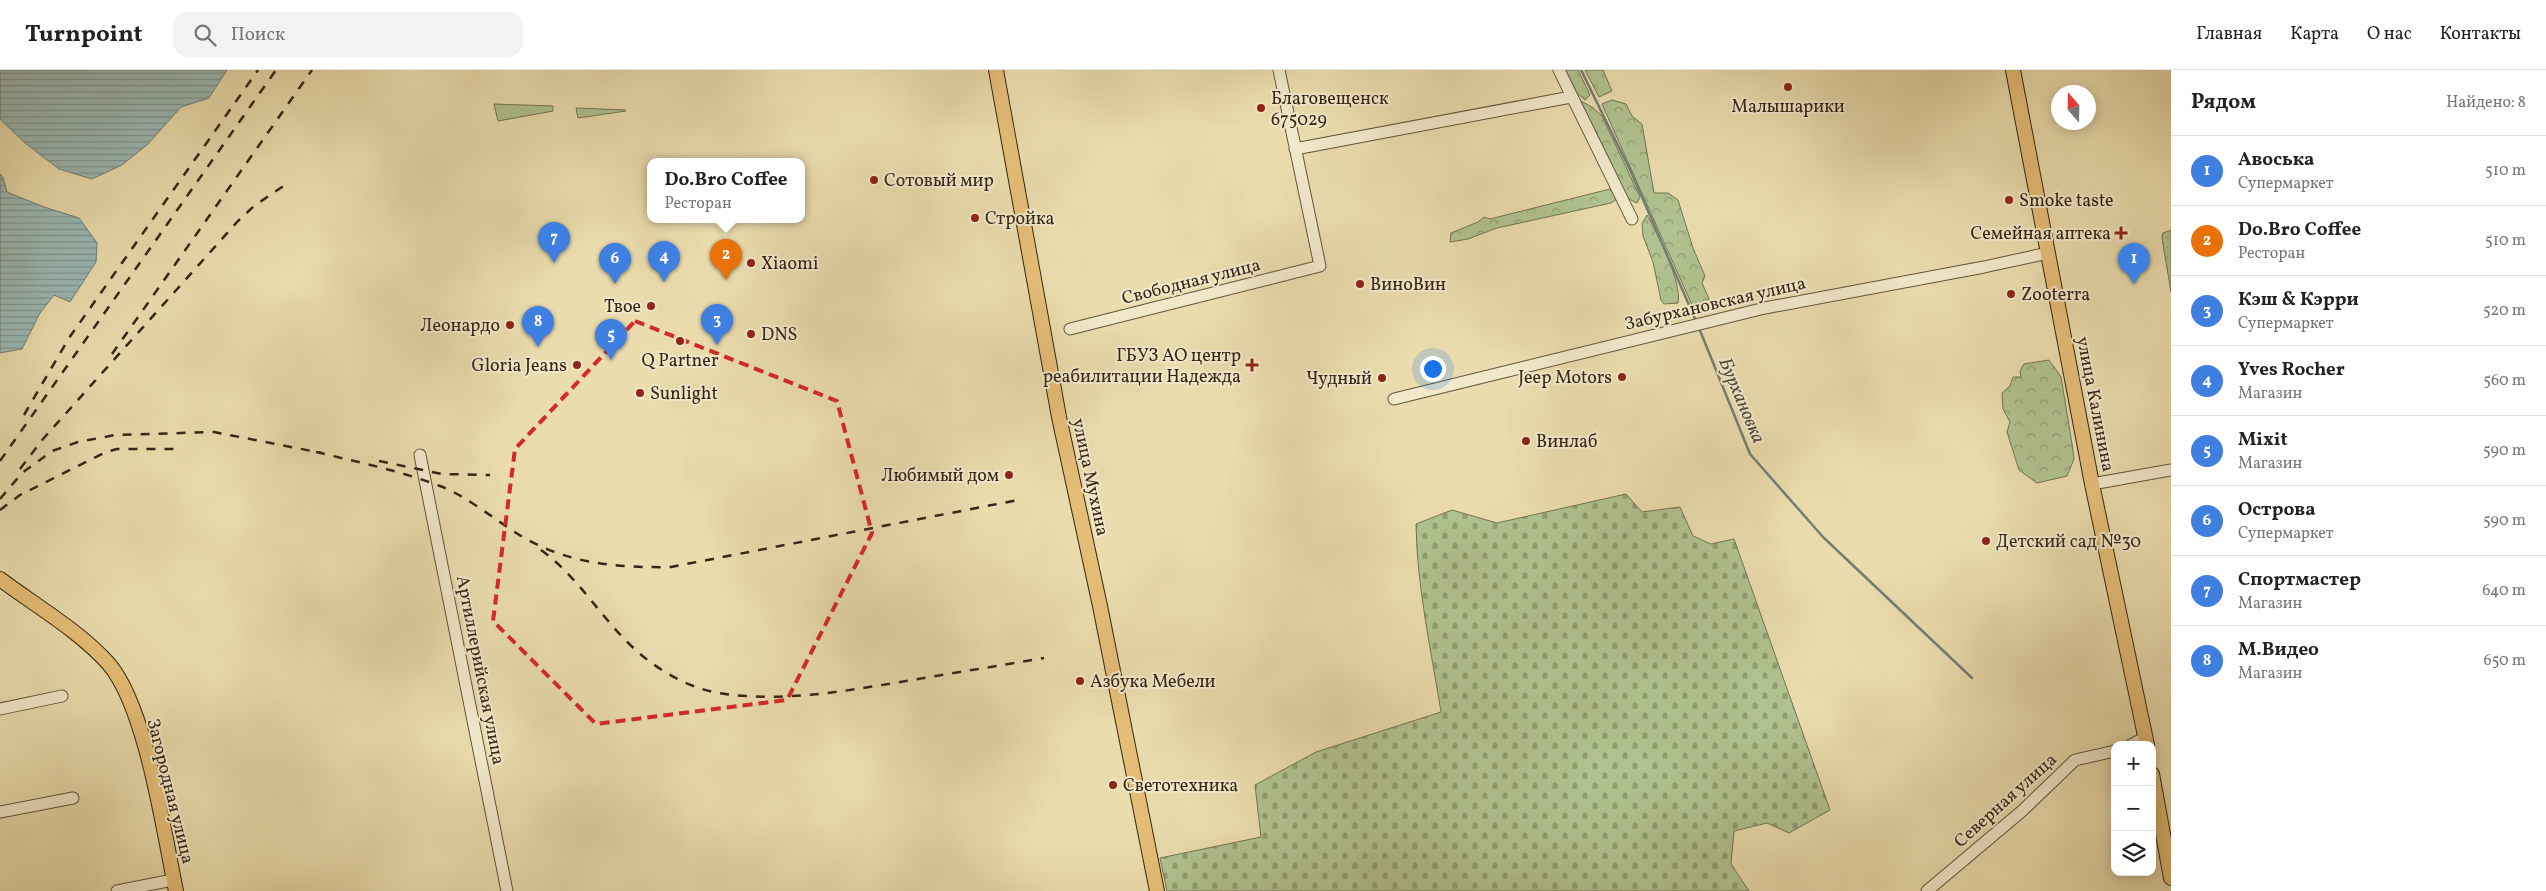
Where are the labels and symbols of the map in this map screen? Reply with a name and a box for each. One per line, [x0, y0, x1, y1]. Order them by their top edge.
marker: Малышарики [1782, 81, 1794, 93]
north arrow [2051, 85, 2096, 130]
place label: Благовещенск 675029 [1271, 87, 1389, 133]
place label: Малышарики [1731, 95, 1845, 120]
marker: Благовещенск 675029 [1255, 102, 1267, 114]
place label: Сотовый мир [884, 169, 994, 194]
marker: Сотовый мир [868, 174, 880, 186]
place label: Smoke taste [2019, 189, 2114, 214]
marker: Smoke taste [2003, 194, 2015, 206]
place label: Стройка [985, 207, 1055, 232]
marker: Стройка [969, 212, 981, 224]
pin: 7 [538, 222, 570, 263]
place label: Семейная аптека [1971, 222, 2111, 247]
marker: Семейная аптека [2115, 227, 2127, 239]
pin: 2 [710, 239, 742, 280]
pin: 4 [648, 241, 680, 282]
pin: 6 [599, 243, 631, 284]
pin: 1 [2118, 243, 2150, 284]
place label: Xiaomi [761, 252, 818, 277]
street label: Свободная улица [1119, 253, 1263, 312]
marker: Xiaomi [745, 257, 757, 269]
street label: Забурхановская улица [1622, 271, 1809, 337]
place label: ВиноВин [1370, 273, 1446, 298]
marker: ВиноВин [1354, 278, 1366, 290]
place label: Zooterra [2021, 283, 2090, 308]
marker: Zooterra [2005, 288, 2017, 300]
place label: Твое [604, 295, 641, 320]
marker: Твое [645, 300, 657, 312]
pin: 3 [701, 304, 733, 345]
pin: 8 [522, 306, 554, 347]
place label: Леонардо [420, 314, 500, 339]
marker: Леонардо [504, 319, 516, 331]
pin: 5 [595, 319, 627, 360]
place label: DNS [761, 323, 797, 348]
marker: DNS [745, 328, 757, 340]
street label: улица Калинина [2069, 334, 2120, 474]
marker: Q Partner [674, 335, 686, 347]
place label: ГБУЗ АО центр реабилитации Надежда [1043, 344, 1241, 390]
place label: Q Partner [642, 349, 719, 374]
place label: Gloria Jeans [471, 354, 567, 379]
water label: Бурхановка [1712, 354, 1771, 448]
your location [1420, 356, 1446, 382]
marker: ГБУЗ АО центр реабилитации Надежда [1245, 358, 1259, 372]
marker: Gloria Jeans [571, 359, 583, 371]
place label: Jeep Motors [1518, 366, 1612, 391]
place label: Чудный [1306, 367, 1372, 392]
marker: Jeep Motors [1616, 371, 1628, 383]
marker: Чудный [1376, 372, 1388, 384]
place label: Sunlight [650, 382, 718, 407]
marker: Sunlight [634, 387, 646, 399]
street label: улица Мухина [1065, 416, 1114, 538]
place label: Винлаб [1536, 430, 1597, 455]
marker: Винлаб [1520, 435, 1532, 447]
place label: Любимый дом [881, 464, 999, 489]
marker: Любимый дом [1003, 469, 1015, 481]
place label: Детский сад №30 [1996, 530, 2141, 555]
marker: Детский сад №30 [1980, 535, 1992, 547]
street label: Артиллерийская улица [449, 573, 510, 767]
place label: Азбука Мебели [1090, 670, 1216, 695]
marker: Азбука Мебели [1074, 675, 1086, 687]
street label: Загородная улица [139, 716, 200, 867]
street label: Северная улица [1949, 748, 2063, 854]
place label: Светотехника [1123, 774, 1238, 799]
marker: Светотехника [1107, 779, 1119, 791]

